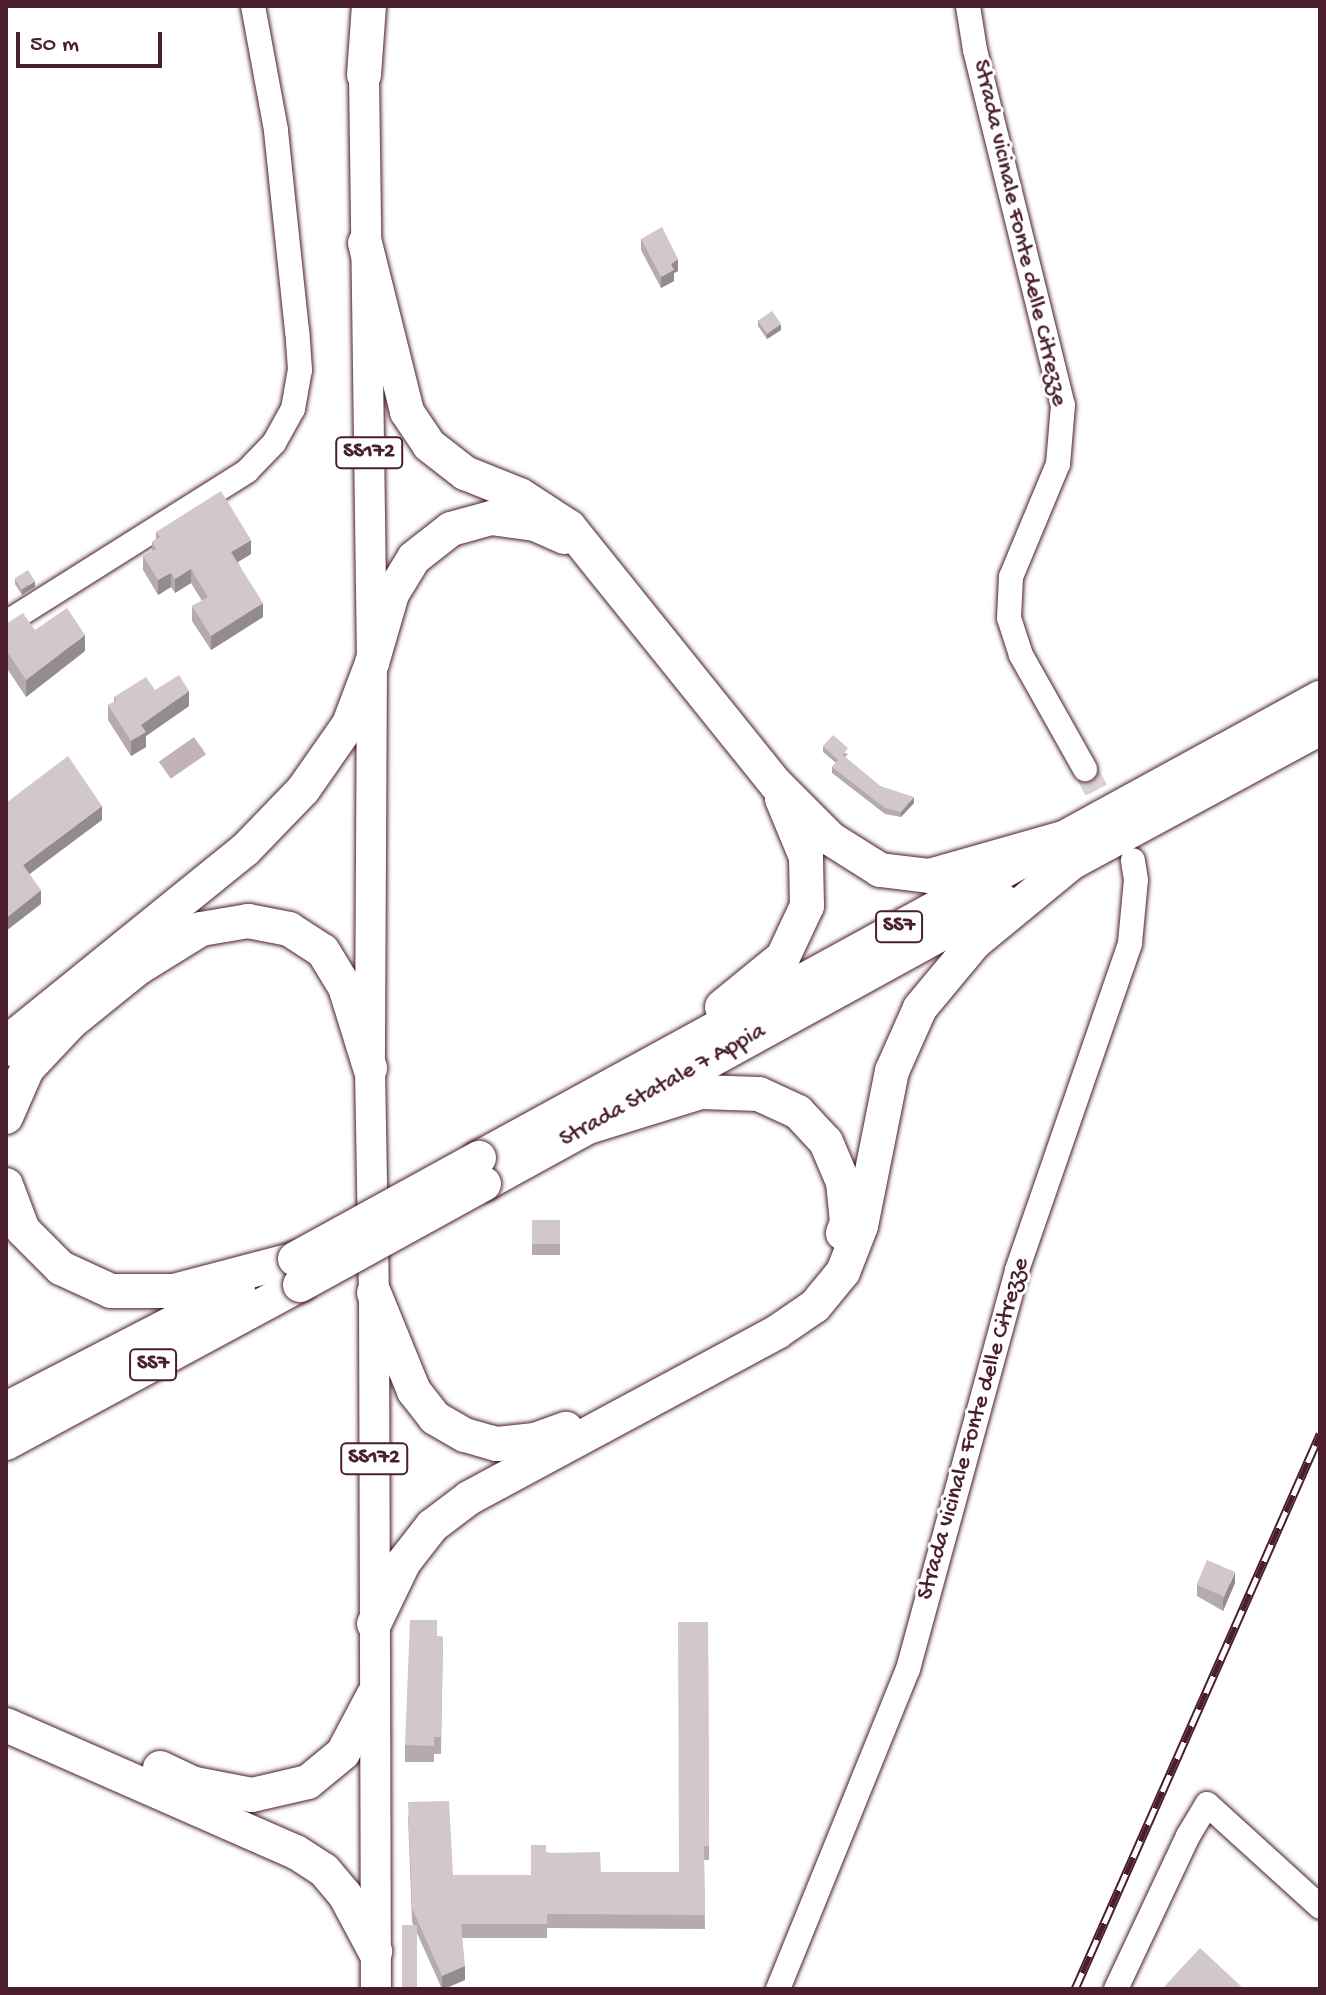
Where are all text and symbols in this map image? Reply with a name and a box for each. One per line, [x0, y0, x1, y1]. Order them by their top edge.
scale bar [20, 16, 166, 66]
text: 50 m [30, 31, 79, 60]
street label: Strada vicinale Fonte delle Citrezze [965, 57, 1073, 409]
road number: SS172 [335, 435, 403, 471]
road number: SS7 [875, 909, 923, 945]
street label: Strada Statale 7 Appia [555, 1017, 771, 1155]
street label: Strada vicinale Fonte delle Citrezze [911, 1255, 1037, 1603]
road number: SS7 [129, 1347, 177, 1383]
road number: SS172 [340, 1441, 408, 1477]

